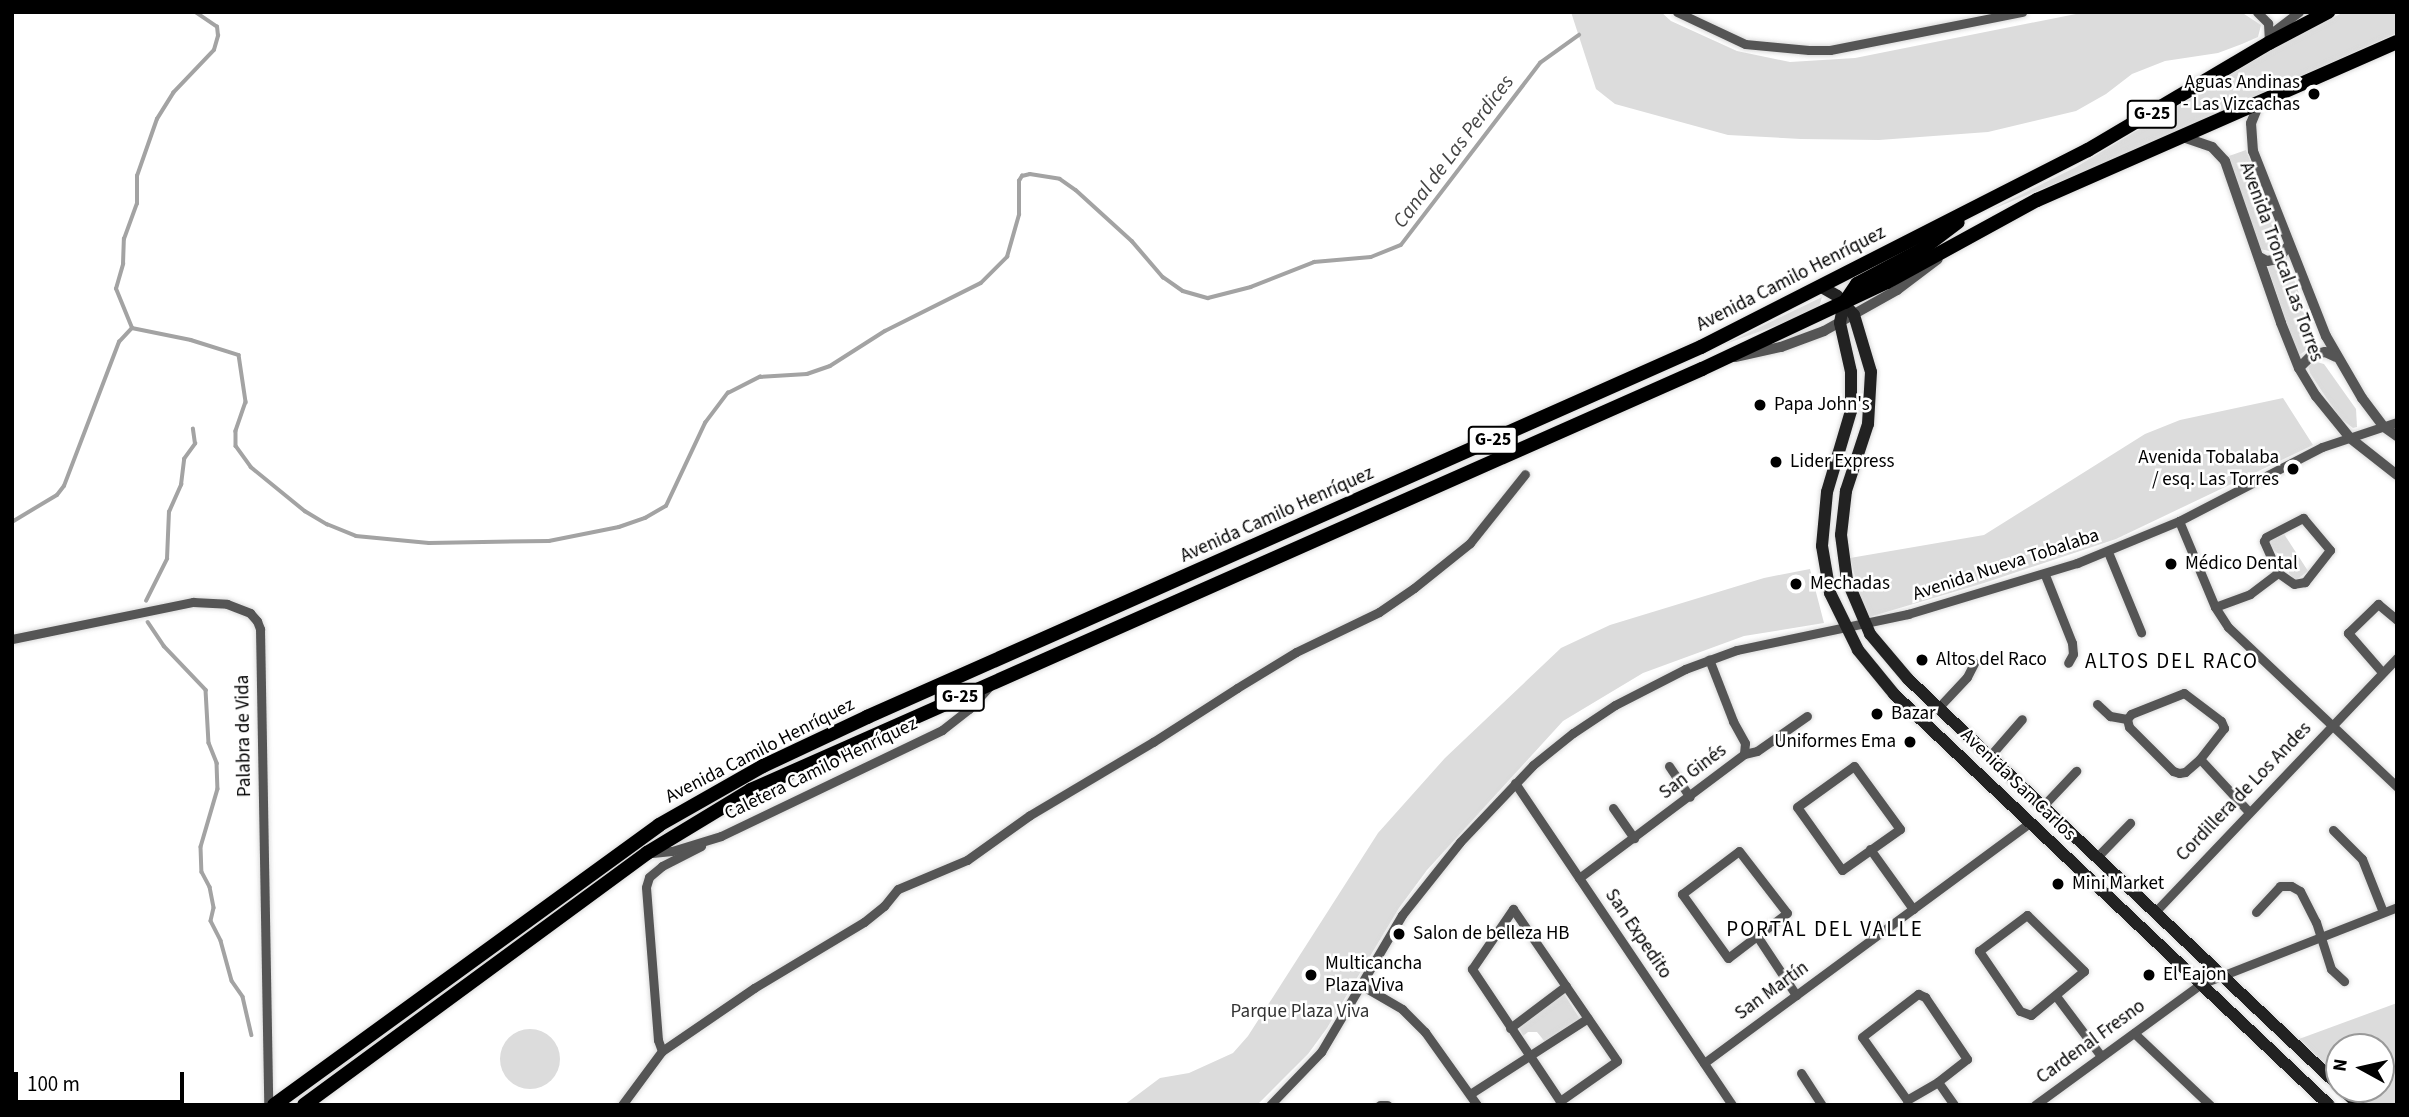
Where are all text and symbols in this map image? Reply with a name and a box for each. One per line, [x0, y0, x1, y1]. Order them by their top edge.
water label: Canal de Las Perdices [1387, 69, 1519, 233]
place label: Aguas Andinas - Las Vizcachas [2183, 72, 2300, 116]
marker: Aguas Andinas - Las Vizcachas [2306, 86, 2322, 102]
road number: G-25 [2126, 100, 2178, 128]
street label: Avenida Troncal Las Torres [2234, 159, 2328, 365]
street label: Avenida Camilo Henríquez [1693, 221, 1889, 337]
place label: Papa John's [1774, 394, 1870, 416]
marker: Papa John's [1752, 397, 1768, 413]
road number: G-25 [1467, 426, 1519, 454]
place label: Avenida Tobalaba / esq. Las Torres [2138, 447, 2279, 491]
place label: Lider Express [1790, 451, 1894, 473]
marker: Lider Express [1768, 454, 1784, 470]
marker: Avenida Tobalaba / esq. Las Torres [2285, 461, 2301, 477]
street label: Avenida Camilo Henríquez [1177, 462, 1377, 568]
street label: Avenida Nueva Tobalaba [1910, 524, 2102, 606]
place label: Médico Dental [2185, 553, 2298, 575]
marker: Médico Dental [2163, 556, 2179, 572]
place label: Mechadas [1810, 573, 1890, 595]
marker: Mechadas [1788, 576, 1804, 592]
district label: ALTOS DEL RACO [2087, 648, 2257, 674]
place label: Altos del Raco [1936, 649, 2047, 671]
marker: Altos del Raco [1914, 652, 1930, 668]
street label: Palabra de Vida [232, 675, 256, 797]
road number: G-25 [934, 682, 986, 712]
street label: Avenida Camilo Henríquez [662, 693, 858, 809]
place label: Bazar [1891, 703, 1936, 725]
marker: Bazar [1869, 706, 1885, 722]
street label: Caletera Camilo Henríquez [721, 712, 921, 826]
street label: Cordillera de Los Andes [2172, 718, 2316, 866]
street label: Avenida San Carlos [1956, 724, 2080, 846]
place label: Uniformes Ema [1774, 731, 1896, 753]
marker: Uniformes Ema [1902, 734, 1918, 750]
street label: San Ginés [1655, 739, 1731, 805]
place label: Mini Market [2072, 873, 2164, 895]
marker: Mini Market [2050, 876, 2066, 892]
street label: San Expedito [1600, 885, 1676, 983]
district label: PORTAL DEL VALLE [1728, 916, 1922, 942]
place label: Salon de belleza HB [1413, 923, 1569, 945]
marker: Salon de belleza HB [1391, 926, 1407, 942]
place label: Multicancha Plaza Viva [1325, 953, 1422, 997]
street label: San Martín [1731, 957, 1813, 1025]
place label: El Eajon [2163, 964, 2227, 986]
marker: Multicancha Plaza Viva [1303, 967, 1319, 983]
marker: El Eajon [2141, 967, 2157, 983]
street label: Cardenal Fresno [2032, 995, 2150, 1089]
park label: Parque Plaza Viva [1231, 1001, 1369, 1023]
north arrow [2325, 1033, 2395, 1103]
text: N [2326, 1057, 2355, 1073]
scale bar [18, 1058, 187, 1102]
text: 100 m [27, 1069, 80, 1099]

